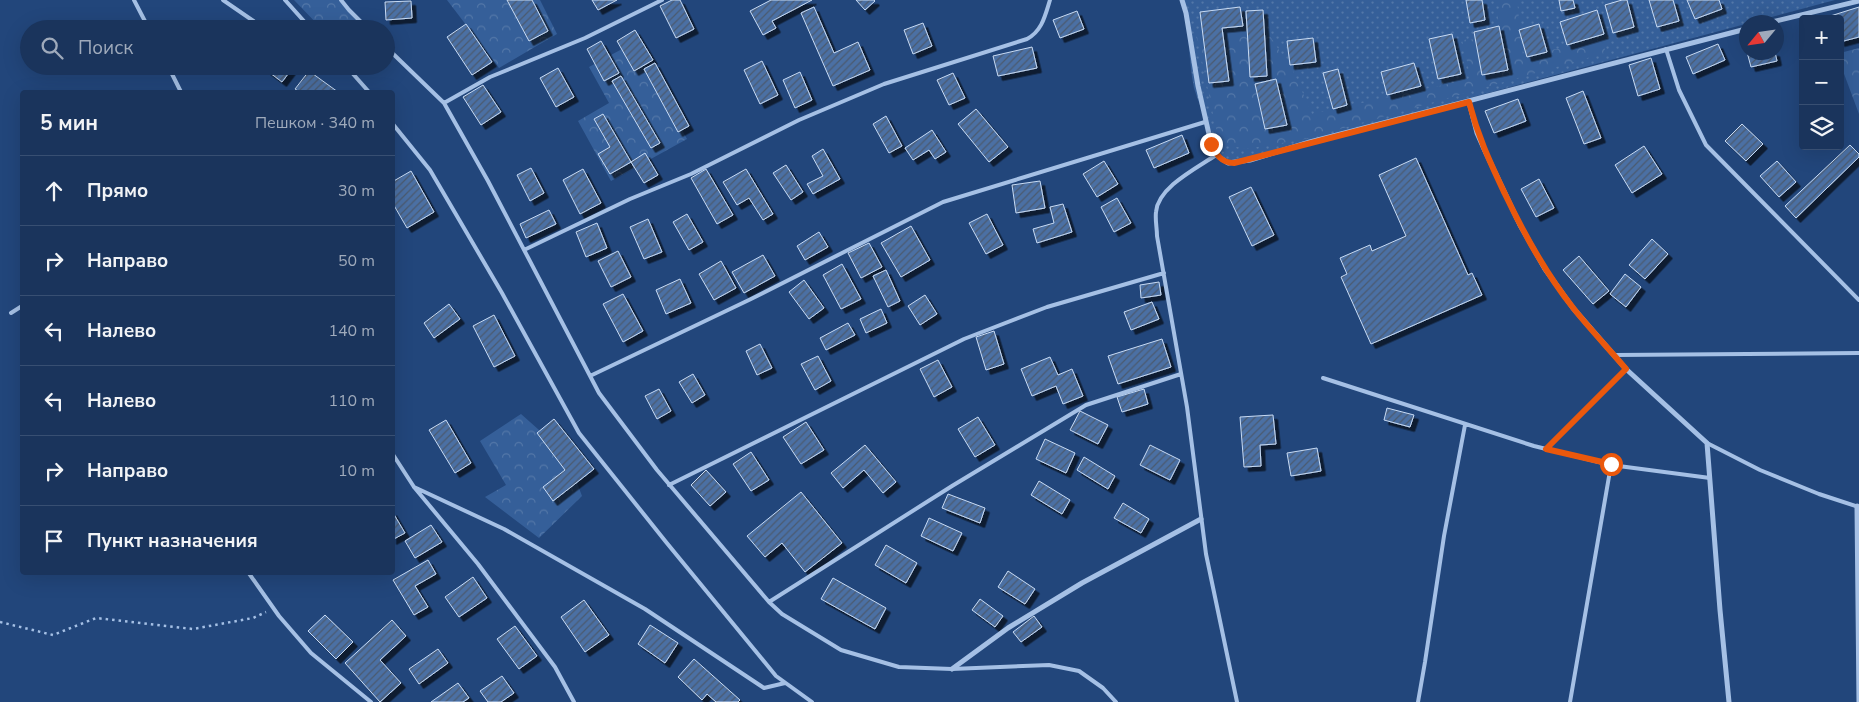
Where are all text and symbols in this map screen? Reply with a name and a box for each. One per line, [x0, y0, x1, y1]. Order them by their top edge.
north arrow [1739, 15, 1784, 60]
map controls [1799, 15, 1844, 150]
button: + [1799, 15, 1844, 60]
search box [20, 20, 395, 75]
icon: search [38, 34, 66, 62]
text: Поиск [78, 35, 133, 61]
button: − [1799, 60, 1844, 105]
button: layers [1799, 105, 1844, 150]
text: 5 мин [40, 109, 98, 137]
text: Пешком · 340 m [255, 112, 375, 134]
route end [1200, 133, 1223, 156]
icon: ahead [40, 177, 68, 205]
text: Прямо [87, 178, 148, 204]
text: 30 m [338, 180, 375, 202]
icon: right [40, 247, 68, 275]
text: Направо [87, 248, 168, 274]
text: 50 m [338, 250, 375, 272]
icon: left [40, 317, 68, 345]
text: Налево [87, 318, 156, 344]
text: 140 m [328, 320, 375, 342]
icon: left [40, 387, 68, 415]
text: Налево [87, 388, 156, 414]
text: 110 m [328, 390, 375, 412]
route start [1600, 453, 1623, 476]
icon: right [40, 457, 68, 485]
text: Направо [87, 458, 168, 484]
text: 10 m [338, 460, 375, 482]
icon: arrive [40, 527, 68, 555]
text: Пункт назначения [87, 528, 258, 554]

